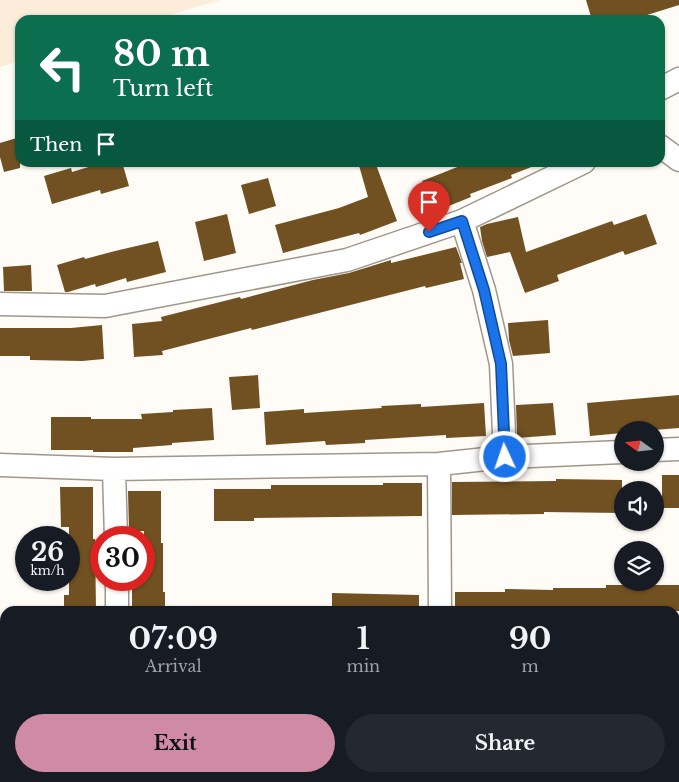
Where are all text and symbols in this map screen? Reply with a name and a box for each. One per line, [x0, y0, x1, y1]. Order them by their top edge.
text: 80 m [113, 32, 210, 75]
icon: left [30, 35, 95, 100]
text: Turn left [113, 75, 213, 102]
icon: arrive [92, 130, 120, 158]
text: Then [30, 133, 82, 156]
pin [408, 181, 450, 232]
icon: arrive [415, 188, 443, 216]
north arrow [614, 421, 664, 471]
map controls [614, 421, 664, 591]
position arrow [478, 430, 530, 482]
button: sound [614, 481, 664, 531]
speed limit sign: 30 [90, 526, 155, 591]
text: 26 [31, 537, 64, 568]
button: layers [614, 541, 664, 591]
text: km/h [30, 563, 65, 578]
text: 07:09 [128, 620, 218, 657]
text: 1 [357, 620, 370, 657]
text: 90 [509, 620, 552, 657]
text: Arrival [145, 656, 202, 676]
text: min [347, 656, 380, 676]
text: m [521, 656, 539, 676]
button: Exit [15, 714, 335, 772]
button: Share [345, 714, 665, 772]

